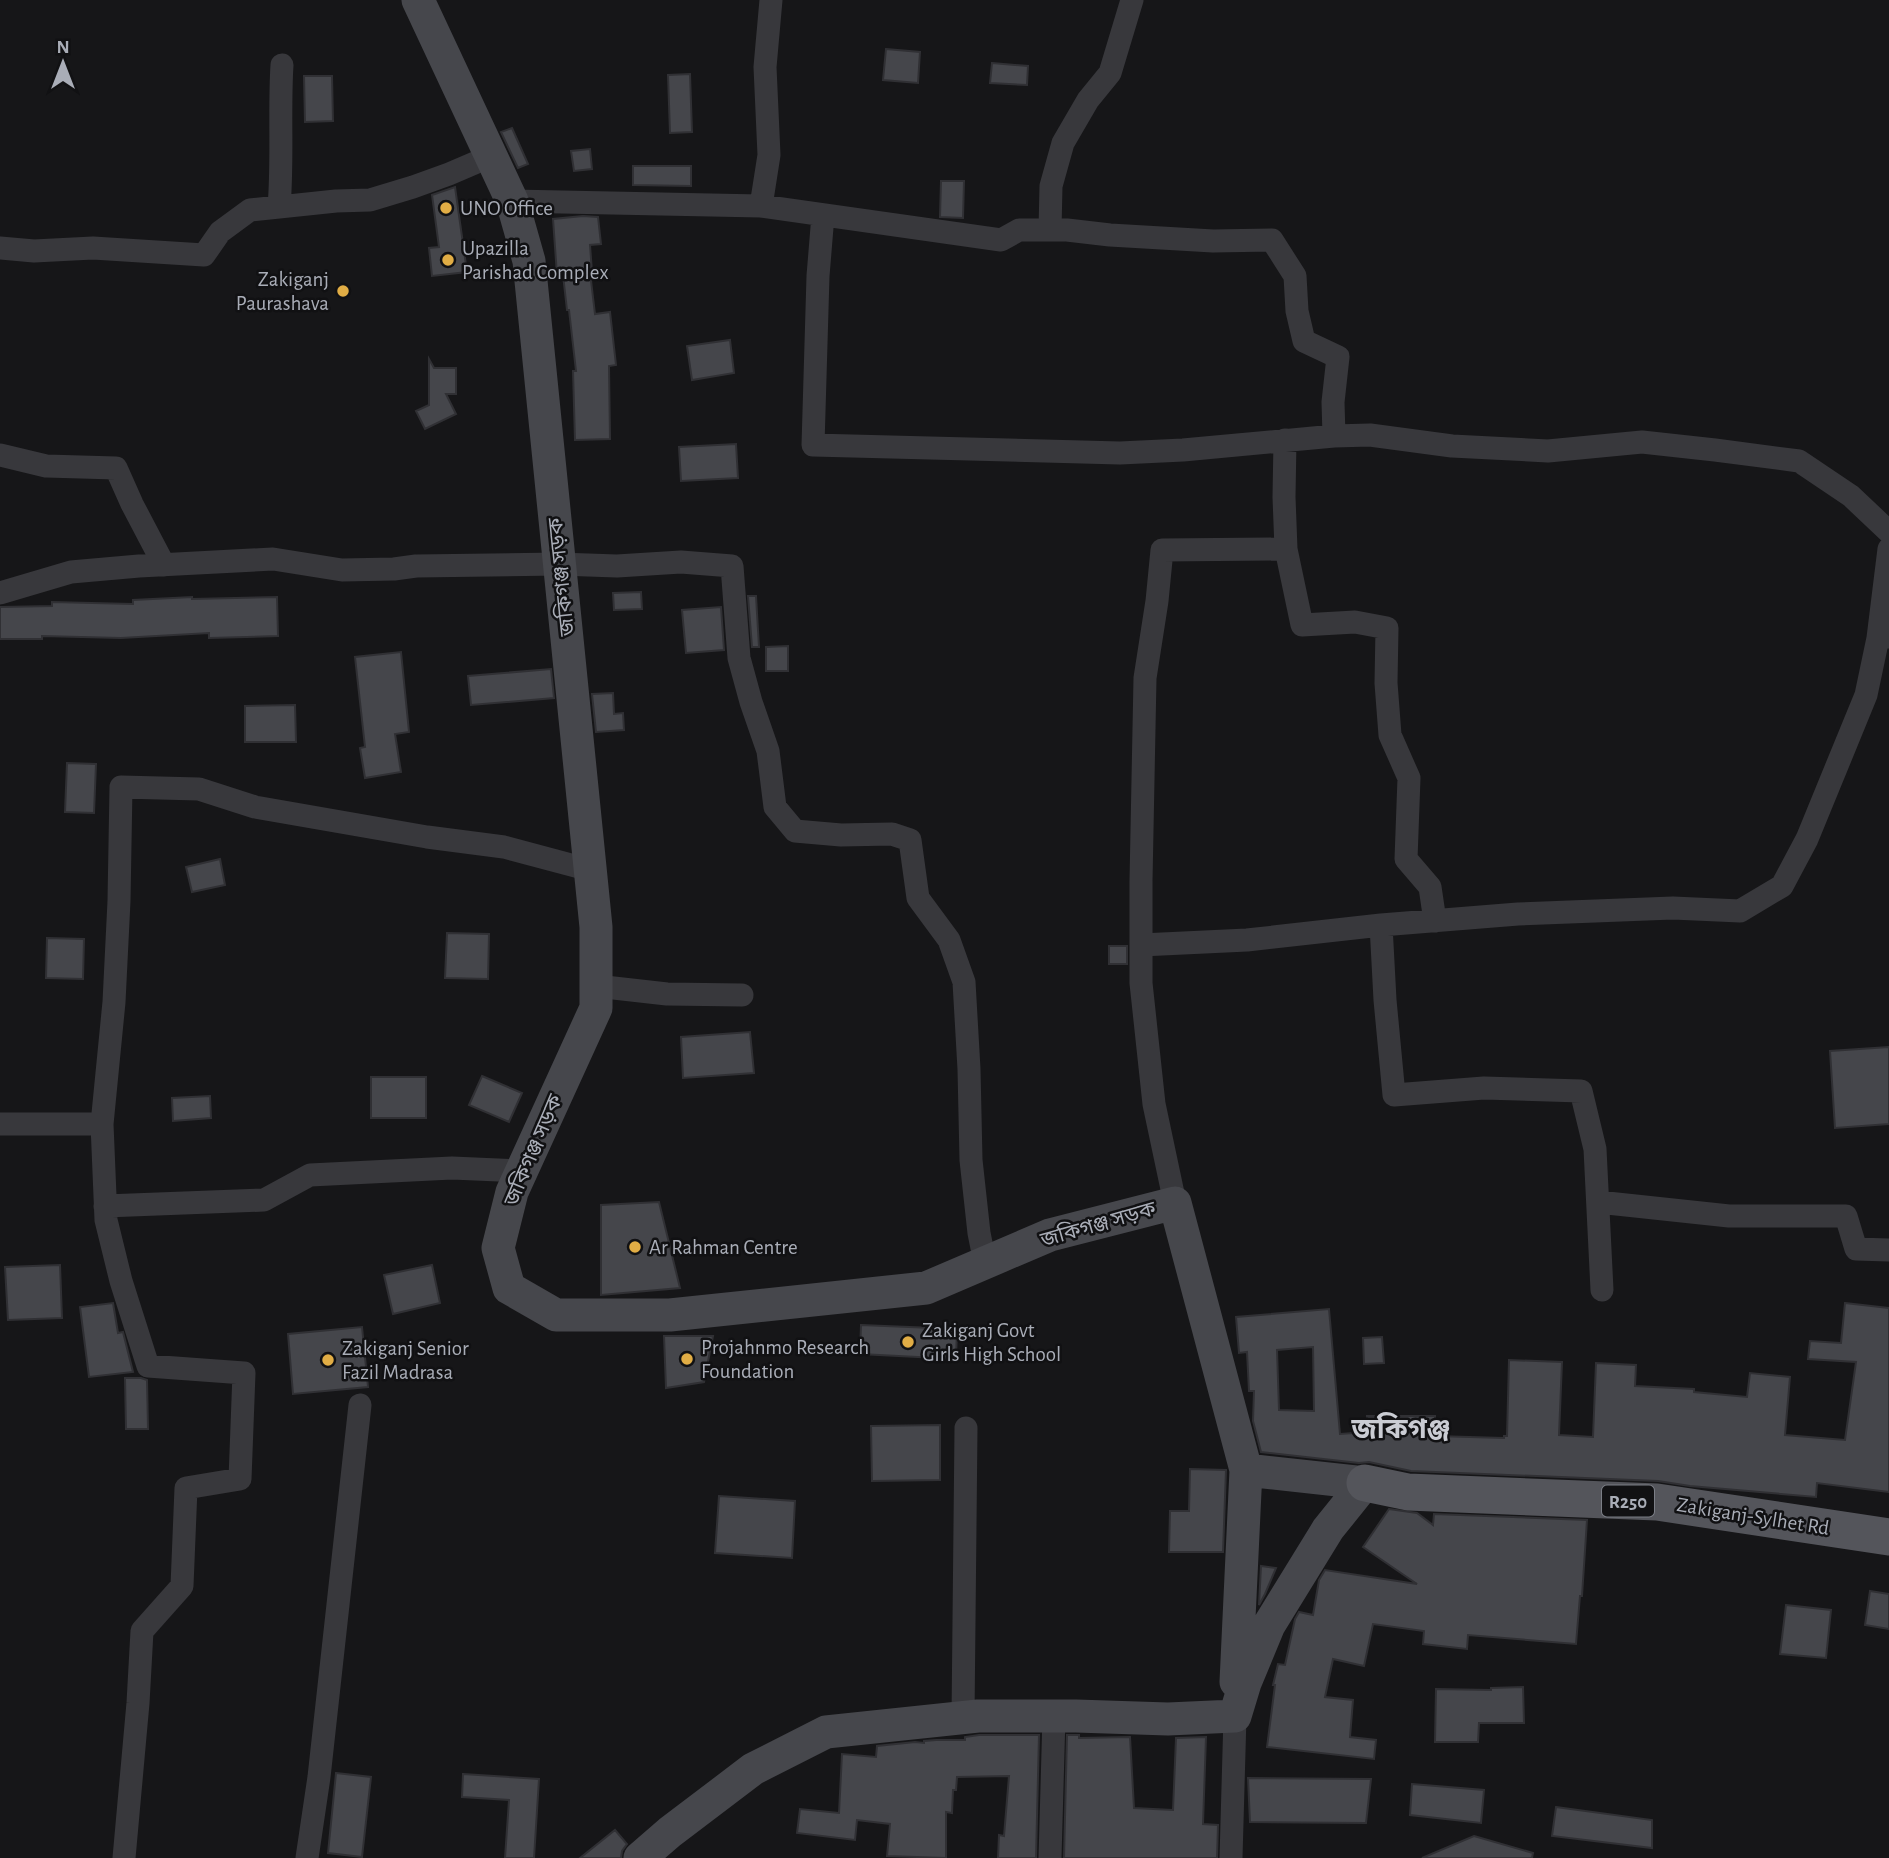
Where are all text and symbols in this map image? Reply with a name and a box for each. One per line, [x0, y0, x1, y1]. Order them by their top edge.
north arrow [28, 28, 98, 98]
text: N [56, 38, 70, 57]
place label: UNO Office [460, 198, 553, 219]
marker: UNO Office [438, 200, 454, 216]
place label: Upazilla Parishad Complex [462, 238, 609, 283]
marker: Upazilla Parishad Complex [440, 252, 456, 268]
place label: Zakiganj Paurashava [236, 269, 329, 314]
marker: Zakiganj Paurashava [335, 283, 351, 299]
street label: জকিগঞ্জ সড়ক [543, 516, 578, 638]
street label: জকিগঞ্জ সড়ক [498, 1090, 567, 1210]
street label: জকিগঞ্জ সড়ক [1037, 1196, 1159, 1251]
place label: Ar Rahman Centre [649, 1237, 798, 1258]
marker: Ar Rahman Centre [627, 1239, 643, 1255]
place label: Zakiganj Govt Girls High School [922, 1320, 1061, 1365]
marker: Zakiganj Govt Girls High School [900, 1334, 916, 1350]
place label: Projahnmo Research Foundation [701, 1337, 869, 1382]
place label: Zakiganj Senior Fazil Madrasa [342, 1338, 469, 1383]
marker: Projahnmo Research Foundation [679, 1351, 695, 1367]
marker: Zakiganj Senior Fazil Madrasa [320, 1352, 336, 1368]
district label: জকিগঞ্জ [1351, 1412, 1450, 1444]
road number: R250 [1602, 1485, 1654, 1516]
street label: Zakiganj-Sylhet Rd [1675, 1494, 1831, 1539]

